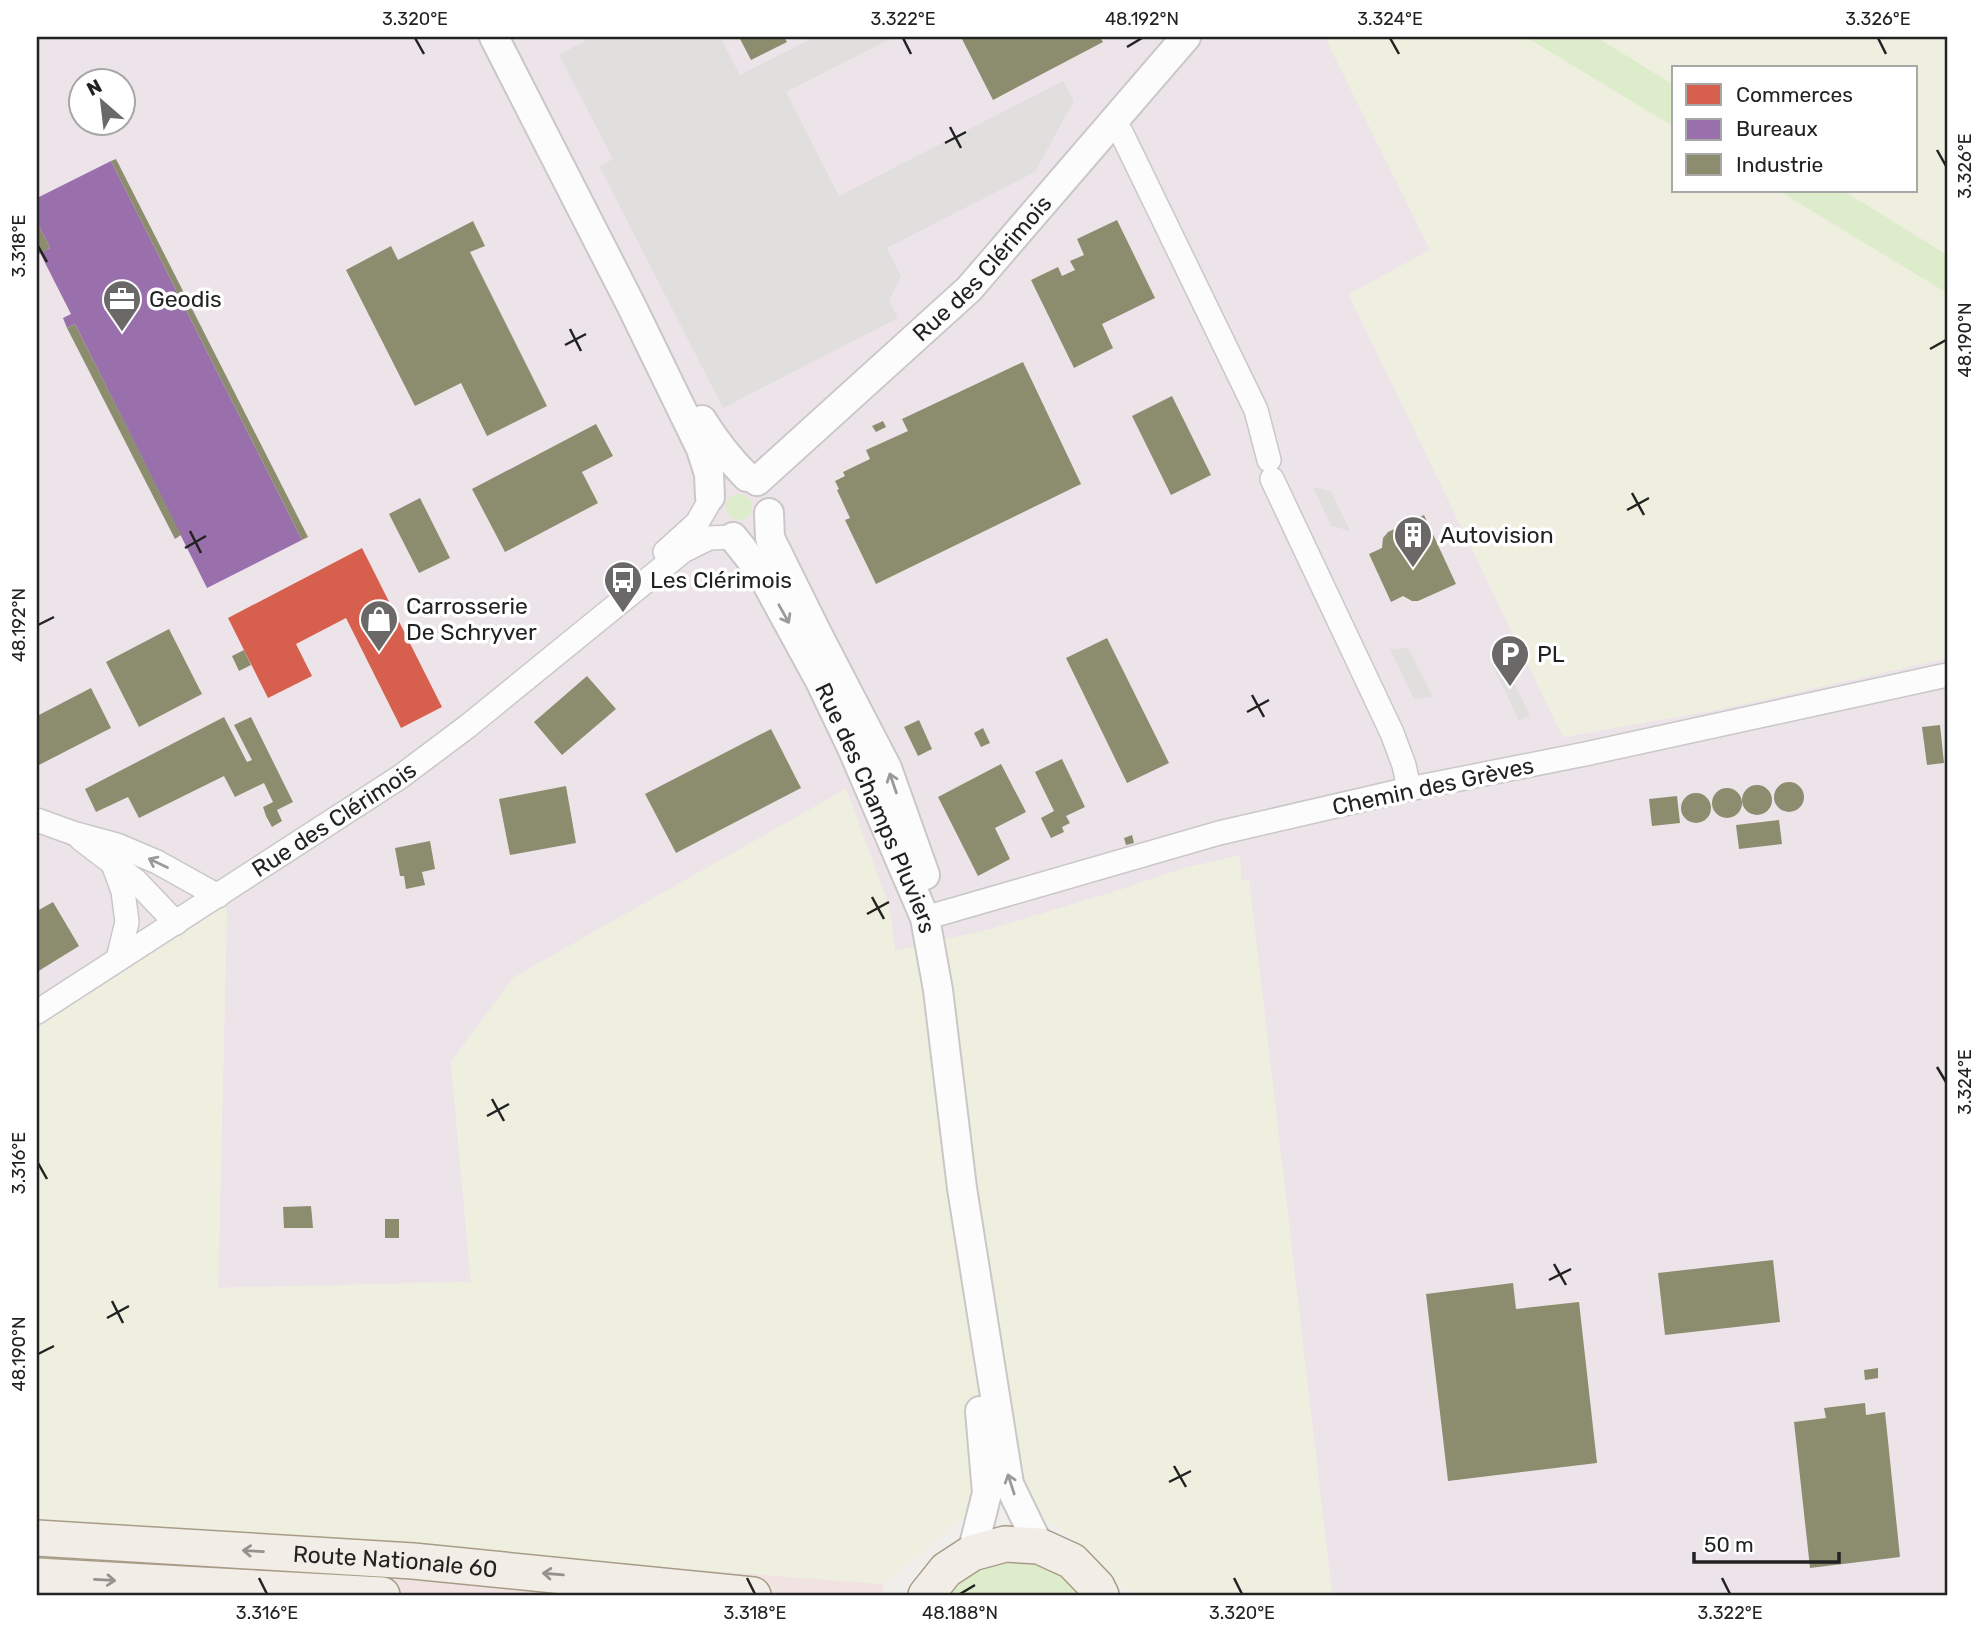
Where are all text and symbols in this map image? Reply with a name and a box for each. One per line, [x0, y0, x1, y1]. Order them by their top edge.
text: 3.320°E [382, 8, 448, 30]
text: 3.322°E [870, 8, 936, 30]
text: 48.192°N [1105, 8, 1179, 30]
text: 3.324°E [1357, 8, 1423, 30]
text: 3.326°E [1845, 8, 1911, 30]
north arrow [66, 66, 136, 136]
legend [1672, 66, 1918, 192]
text: N [83, 74, 106, 101]
text: Commerces [1736, 82, 1853, 107]
text: Bureaux [1736, 116, 1818, 141]
text: 3.326°E [1954, 133, 1976, 199]
text: Industrie [1736, 152, 1823, 177]
street label: Rue des Clérimois [907, 190, 1057, 347]
text: 3.318°E [8, 215, 30, 277]
office icon: Geodis [101, 278, 143, 333]
place label: Geodis [149, 285, 222, 313]
text: 48.190°N [1954, 302, 1976, 378]
building icon: Autovision [1392, 514, 1434, 569]
place label: Autovision [1440, 521, 1554, 549]
bus stop icon: Les Clérimois [602, 559, 644, 614]
place label: Les Clérimois [650, 566, 792, 594]
text: 48.192°N [8, 588, 30, 662]
place label: Carrosserie De Schryver [406, 592, 537, 646]
shop icon: Carrosserie De Schryver [358, 598, 400, 653]
one-way arrow [777, 604, 791, 624]
parking icon: PL [1489, 633, 1531, 688]
place label: PL [1537, 640, 1565, 668]
street label: Rue des Champs Pluviers [809, 678, 942, 936]
street label: Chemin des Grèves [1330, 751, 1536, 821]
street label: Rue des Clérimois [247, 756, 422, 883]
one-way arrow [886, 773, 898, 795]
one-way arrow [148, 856, 169, 870]
text: 3.324°E [1954, 1049, 1976, 1115]
text: 3.316°E [8, 1132, 30, 1194]
text: 48.190°N [8, 1316, 30, 1392]
one-way arrow [1004, 1474, 1016, 1496]
scale bar [1694, 1520, 1839, 1564]
text: 50 m [1704, 1532, 1754, 1557]
street label: Route Nationale 60 [292, 1540, 499, 1583]
one-way arrow [242, 1545, 265, 1558]
one-way arrow [542, 1567, 565, 1580]
one-way arrow [93, 1574, 116, 1587]
text: 3.316°E [236, 1602, 298, 1624]
text: 3.318°E [724, 1602, 786, 1624]
text: 48.188°N [922, 1602, 998, 1624]
text: 3.320°E [1209, 1602, 1275, 1624]
text: 3.322°E [1697, 1602, 1763, 1624]

